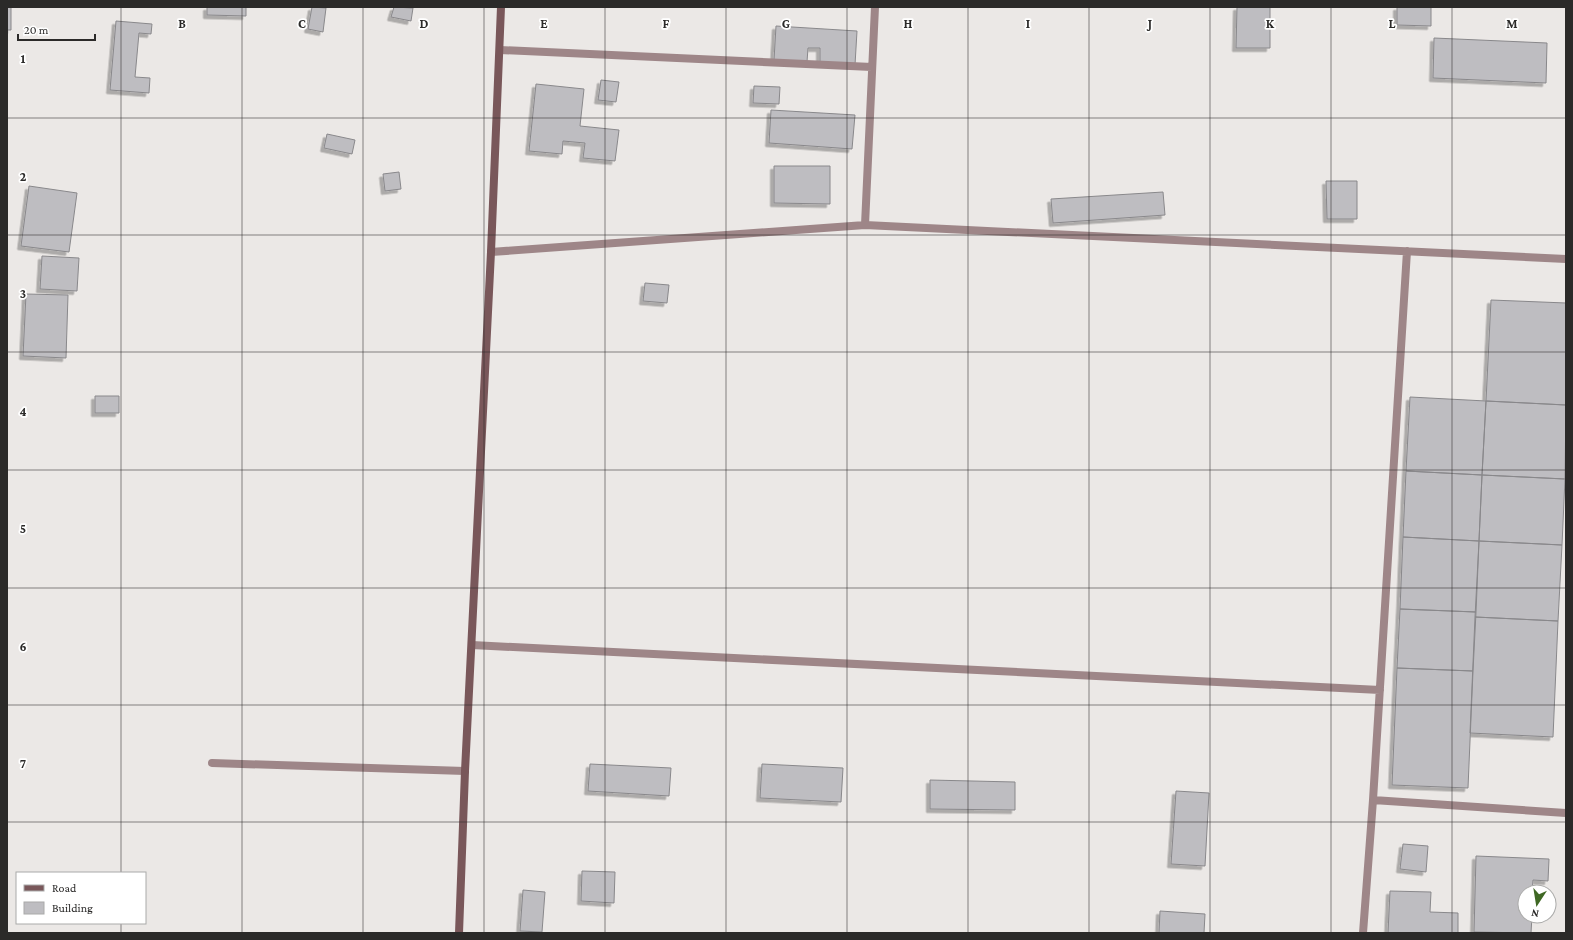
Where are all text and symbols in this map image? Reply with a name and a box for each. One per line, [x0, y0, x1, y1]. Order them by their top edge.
scale bar [18, 16, 95, 42]
text: B [178, 16, 186, 31]
text: C [298, 16, 306, 31]
text: D [420, 16, 429, 31]
text: E [540, 16, 548, 31]
text: F [663, 16, 670, 31]
text: G [782, 16, 790, 31]
text: H [904, 16, 913, 31]
text: I [1026, 16, 1030, 31]
text: J [1146, 16, 1152, 31]
text: K [1266, 16, 1275, 31]
text: L [1389, 16, 1396, 31]
text: M [1506, 16, 1518, 31]
text: 20 m [24, 23, 49, 37]
text: 1 [21, 51, 26, 66]
text: 2 [20, 169, 27, 184]
text: 3 [20, 286, 26, 301]
text: 4 [19, 404, 27, 419]
text: 5 [20, 521, 26, 536]
text: 6 [19, 639, 27, 654]
text: 7 [20, 756, 26, 771]
legend [16, 872, 146, 924]
text: Road [52, 881, 77, 895]
north arrow [1517, 884, 1557, 924]
text: Building [52, 901, 93, 915]
text: N [1530, 907, 1540, 920]

